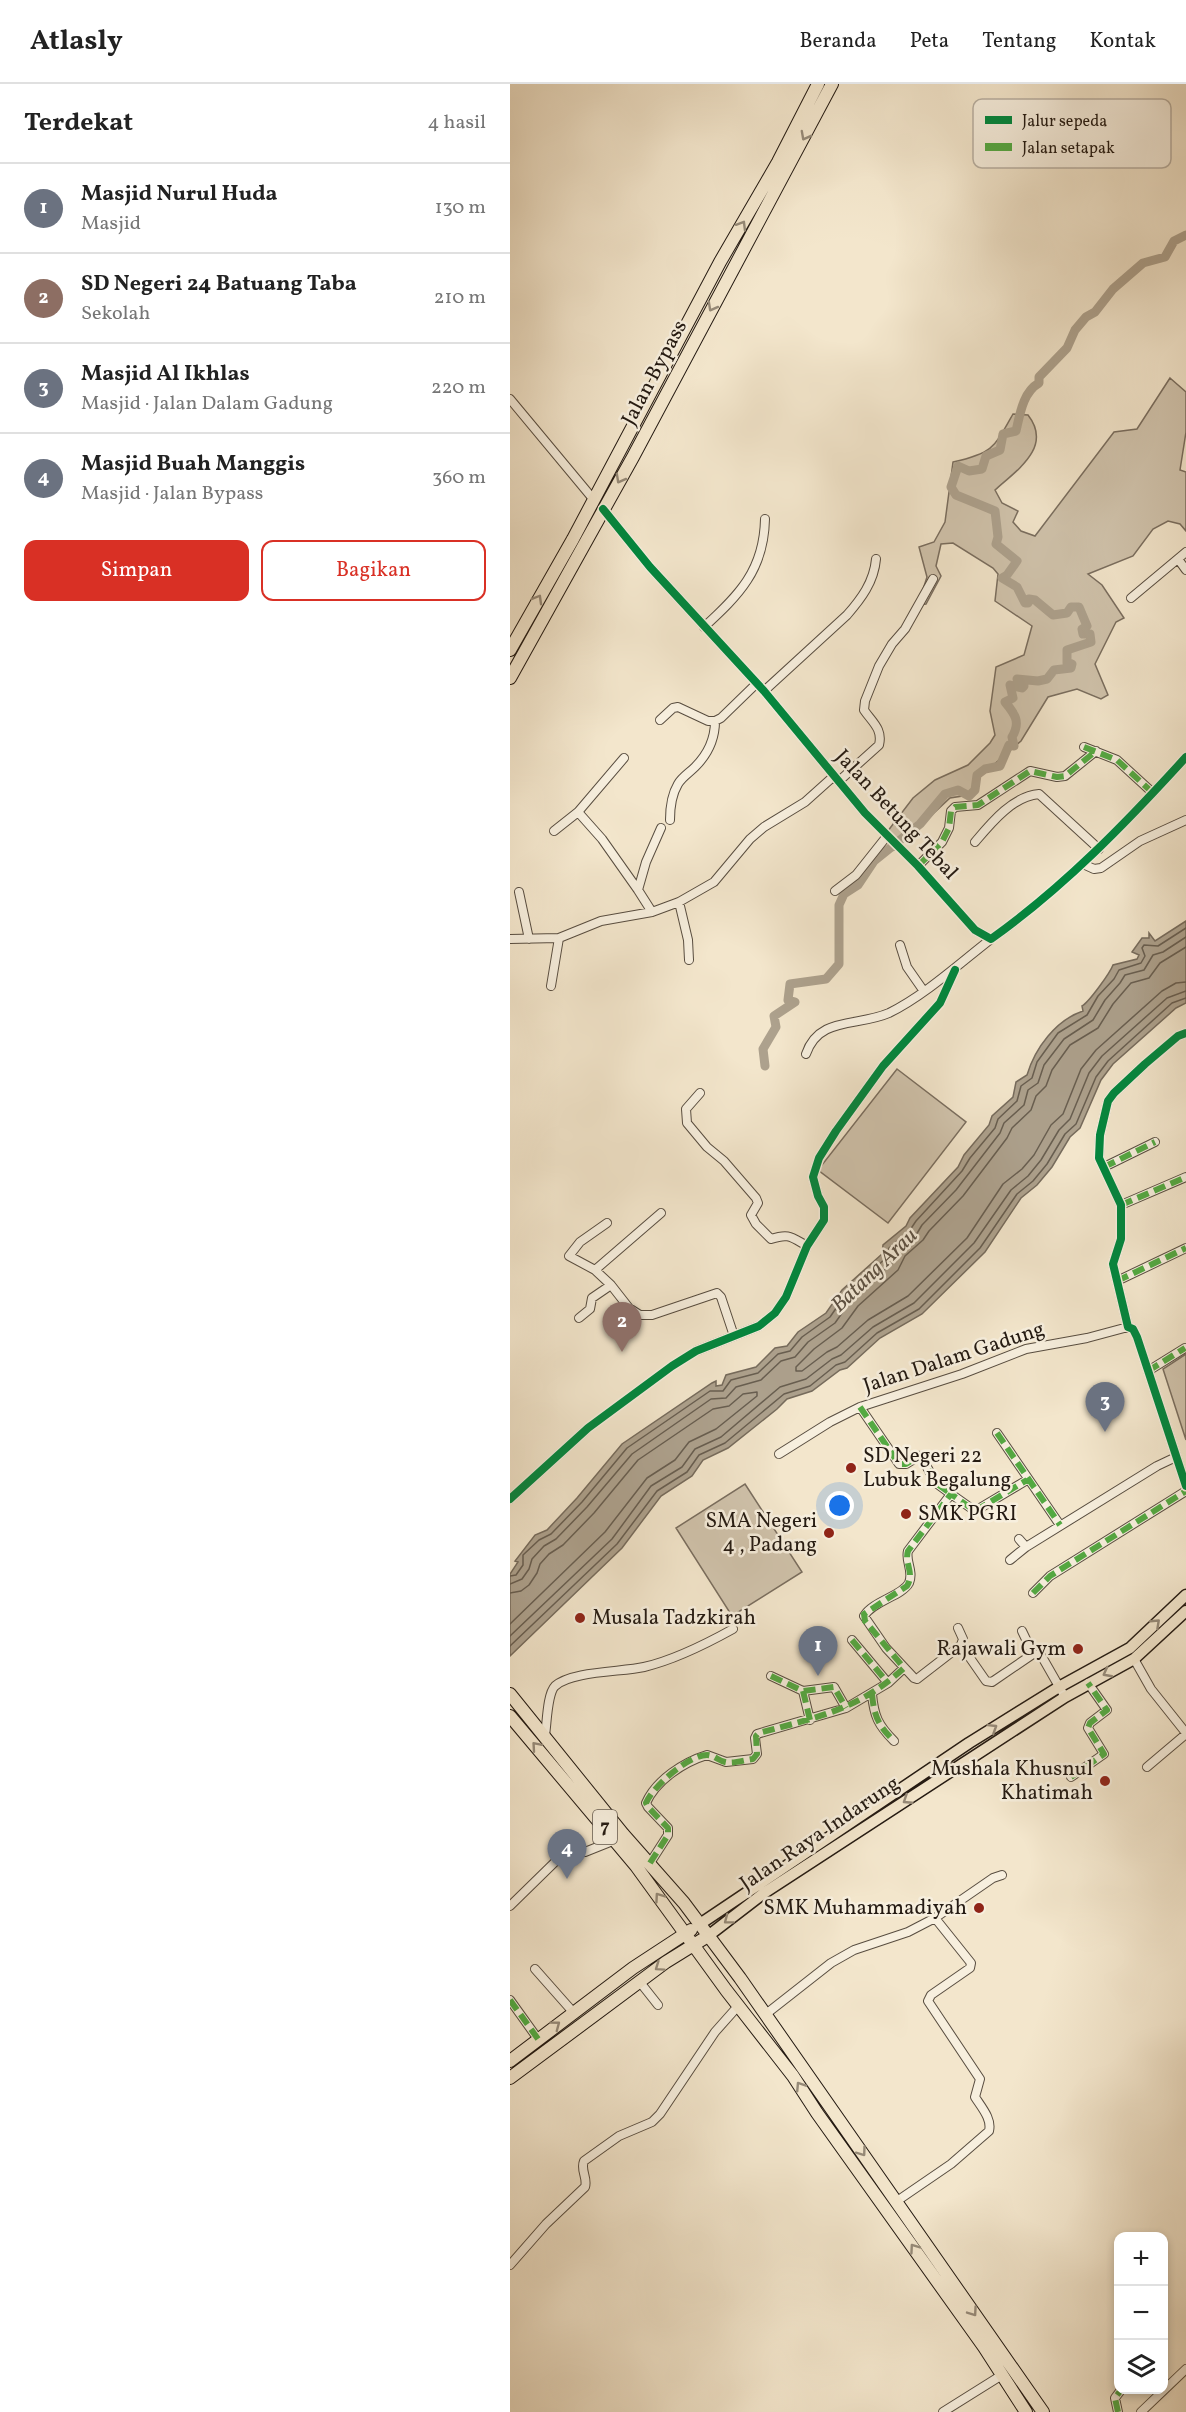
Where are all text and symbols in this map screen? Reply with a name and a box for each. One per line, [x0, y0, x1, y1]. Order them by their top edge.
text: Atlasly [30, 22, 123, 61]
text: Beranda [799, 27, 877, 56]
text: Peta [910, 27, 949, 56]
text: Tentang [982, 27, 1057, 56]
text: Kontak [1090, 27, 1156, 56]
legend [973, 99, 1171, 168]
text: Terdekat [24, 105, 133, 141]
text: 4 hasil [428, 109, 486, 137]
text: Jalur sepeda [1022, 111, 1107, 133]
one-way arrow [801, 130, 812, 140]
text: Jalan setapak [1022, 138, 1115, 160]
text: Masjid Nurul Huda [81, 179, 278, 210]
text: 1 [39, 194, 48, 222]
text: 130 m [435, 194, 486, 222]
text: Masjid [81, 210, 141, 238]
one-way arrow [735, 221, 747, 231]
text: SD Negeri 24 Batuang Taba [81, 269, 357, 300]
text: 2 [38, 284, 49, 312]
text: 210 m [434, 284, 486, 312]
text: Sekolah [81, 300, 150, 328]
one-way arrow [708, 301, 719, 312]
street label: Jalan Bypass [615, 315, 695, 431]
text: Masjid Al Ikhlas [81, 359, 250, 390]
text: 3 [38, 374, 49, 402]
text: 220 m [431, 374, 486, 402]
text: Masjid · Jalan Dalam Gadung [81, 390, 333, 418]
text: Masjid Buah Manggis [81, 449, 305, 480]
text: 4 [37, 464, 50, 492]
text: 360 m [432, 464, 486, 492]
one-way arrow [616, 473, 627, 483]
text: Masjid · Jalan Bypass [81, 480, 263, 508]
button: Simpan [24, 540, 249, 601]
button: Bagikan [261, 540, 486, 601]
one-way arrow [531, 594, 543, 605]
street label: Jalan Betung Tebal [828, 743, 964, 887]
water label: Batang Arau [825, 1222, 925, 1320]
pin: 2 [602, 1302, 642, 1352]
street label: Jalan Dalam Gadung [860, 1315, 1048, 1401]
pin: 3 [1086, 1382, 1124, 1432]
place label: SD Negeri 22 Lubuk Begalung [863, 1442, 1011, 1495]
marker: SD Negeri 22 Lubuk Begalung [844, 1461, 858, 1475]
your location [825, 1491, 854, 1520]
place label: SMK PGRI [918, 1500, 1017, 1529]
place label: SMA Negeri 4 , Padang [706, 1507, 817, 1560]
marker: SMK PGRI [899, 1507, 913, 1521]
marker: SMA Negeri 4 , Padang [822, 1526, 836, 1540]
place label: Musala Tadzkirah [592, 1604, 756, 1633]
marker: Musala Tadzkirah [573, 1611, 587, 1625]
one-way arrow [1149, 1619, 1160, 1630]
pin: 1 [798, 1626, 838, 1676]
place label: Rajawali Gym [937, 1635, 1066, 1664]
marker: Rajawali Gym [1071, 1642, 1085, 1656]
one-way arrow [1103, 1666, 1114, 1677]
one-way arrow [986, 1724, 997, 1735]
one-way arrow [532, 1742, 543, 1753]
place label: Mushala Khusnul Khatimah [931, 1755, 1093, 1808]
street label: Jalan Raya Indarung [734, 1770, 906, 1898]
marker: Mushala Khusnul Khatimah [1098, 1774, 1112, 1788]
one-way arrow [903, 1792, 914, 1803]
road number: 7 [593, 1810, 617, 1844]
pin: 4 [548, 1830, 586, 1879]
one-way arrow [655, 1893, 666, 1904]
place label: SMK Muhammadiyah [763, 1894, 967, 1923]
marker: SMK Muhammadiyah [972, 1901, 986, 1915]
one-way arrow [724, 1913, 735, 1924]
one-way arrow [654, 1960, 665, 1971]
one-way arrow [549, 2021, 560, 2032]
one-way arrow [795, 2082, 807, 2092]
one-way arrow [855, 2145, 866, 2156]
map controls [1114, 2232, 1168, 2394]
button: + [1114, 2232, 1168, 2286]
one-way arrow [910, 2244, 921, 2255]
button: − [1114, 2286, 1168, 2340]
one-way arrow [966, 2305, 977, 2316]
button: layers [1114, 2340, 1168, 2394]

